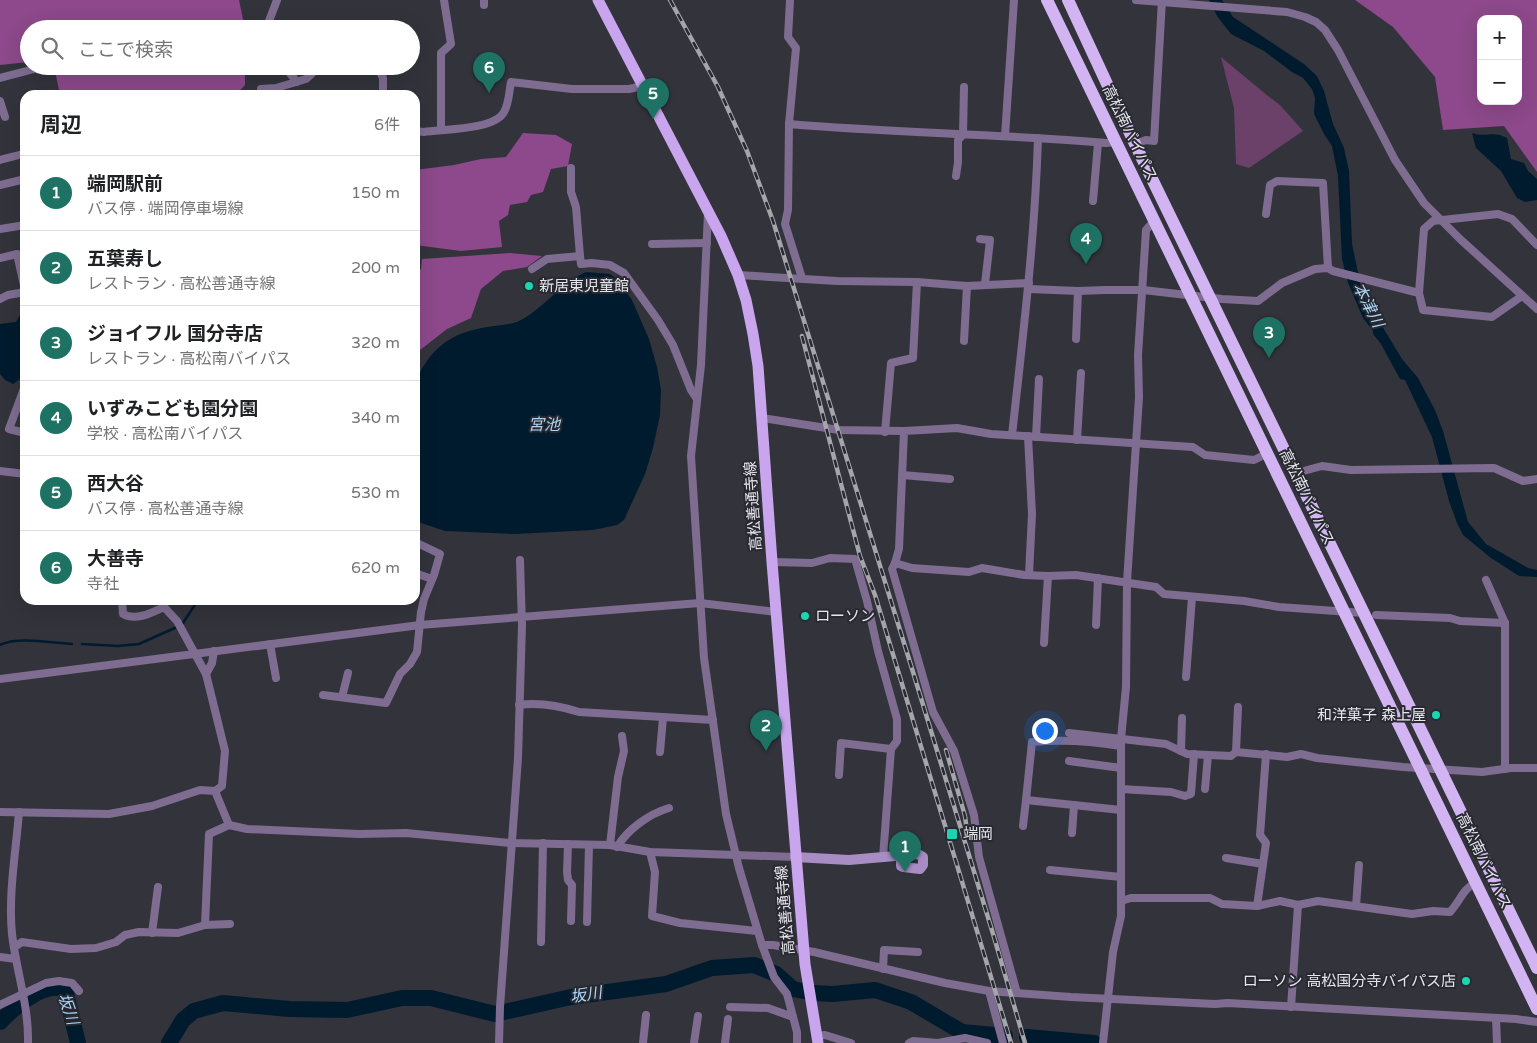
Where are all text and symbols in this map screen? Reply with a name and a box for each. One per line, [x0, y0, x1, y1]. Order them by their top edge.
map controls [1477, 15, 1522, 105]
button: + [1477, 15, 1522, 60]
search box [20, 20, 420, 75]
icon: search [38, 34, 66, 62]
text: ここで検索 [78, 39, 173, 61]
pin: 6 [473, 52, 505, 93]
button: − [1477, 60, 1522, 105]
pin: 5 [637, 78, 669, 119]
street label: 高松南バイパス [1099, 82, 1161, 184]
text: 周辺 [40, 113, 82, 138]
text: 6件 [374, 115, 400, 135]
text: 端岡駅前 [87, 173, 163, 195]
text: 1 [51, 183, 61, 203]
text: 150 m [351, 183, 400, 203]
text: バス停 · 端岡停車場線 [87, 199, 243, 219]
pin: 4 [1070, 223, 1102, 264]
text: 五葉寿し [87, 248, 163, 270]
text: 2 [51, 258, 61, 278]
text: 200 m [351, 258, 400, 278]
text: レストラン · 高松善通寺線 [87, 274, 275, 294]
place label: 新居東児童館 [539, 277, 629, 295]
water label: 本津川 [1348, 279, 1389, 333]
marker: 新居東児童館 [523, 280, 535, 292]
pin: 3 [1253, 317, 1285, 358]
text: ジョイフル 国分寺店 [87, 323, 263, 345]
text: 3 [51, 333, 61, 353]
text: 320 m [351, 333, 400, 353]
text: レストラン · 高松南バイパス [87, 349, 291, 369]
text: いずみこども園分園 [87, 398, 258, 420]
text: 4 [51, 408, 61, 428]
text: 340 m [351, 408, 400, 428]
water label: 宮池 [528, 415, 562, 435]
text: 学校 · 高松南バイパス [87, 424, 243, 444]
street label: 高松南バイパス [1276, 446, 1338, 548]
street label: 高松善通寺線 [741, 460, 765, 552]
text: 西大谷 [87, 473, 144, 495]
text: 5 [51, 483, 61, 503]
text: 530 m [351, 483, 400, 503]
text: バス停 · 高松善通寺線 [87, 499, 243, 519]
text: 大善寺 [87, 548, 144, 570]
text: 6 [51, 558, 61, 578]
text: 620 m [351, 558, 400, 578]
text: 寺社 [87, 574, 119, 594]
place label: ローソン [815, 607, 875, 625]
marker: ローソン [799, 610, 811, 622]
place label: 和洋菓子 森上屋 [1317, 706, 1426, 724]
marker: 和洋菓子 森上屋 [1430, 709, 1442, 721]
pin: 2 [750, 710, 782, 751]
your location [1032, 718, 1058, 744]
street label: 高松南バイパス [1453, 810, 1515, 912]
place label: 端岡 [963, 825, 993, 843]
marker: 端岡 [945, 827, 959, 841]
pin: 1 [889, 831, 921, 872]
street label: 高松善通寺線 [772, 864, 798, 956]
place label: ローソン 高松国分寺バイパス店 [1242, 972, 1456, 990]
marker: ローソン 高松国分寺バイパス店 [1460, 975, 1472, 987]
water label: 坂川 [569, 982, 605, 1007]
water label: 坂川 [53, 991, 83, 1029]

